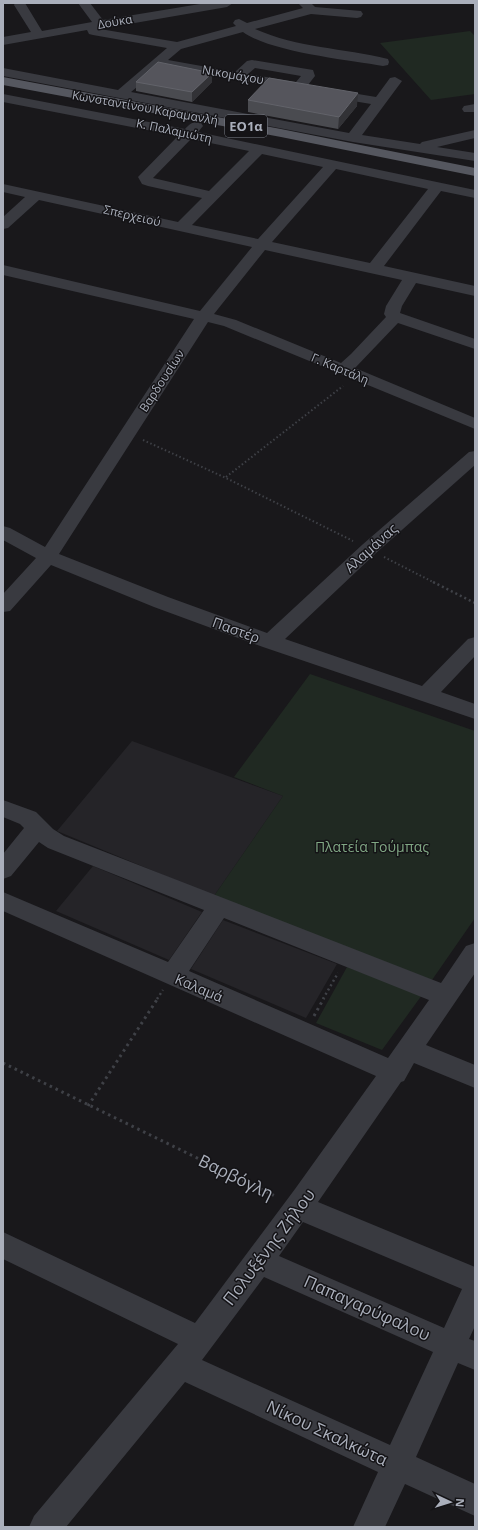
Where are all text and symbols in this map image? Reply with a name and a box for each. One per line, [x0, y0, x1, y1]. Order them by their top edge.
street label: Δούκα [96, 10, 134, 33]
street label: Νικομάχου [201, 61, 265, 88]
street label: Κωνσταντίνου Καραμανλή [71, 86, 219, 129]
street label: Κ. Παλαμιώτη [135, 114, 214, 147]
road number: ΕΟ1α [225, 115, 267, 137]
street label: Σπερχειού [102, 201, 162, 230]
street label: Βαρδουσίων [135, 346, 188, 415]
street label: Γ. Καρτάλη [309, 349, 372, 388]
street label: Αλαμάνας [340, 519, 401, 576]
street label: Παστέρ [210, 612, 262, 647]
park label: Πλατεία Τούμπας [315, 837, 429, 856]
street label: Καλαμά [172, 969, 227, 1006]
street label: Βαρβόγλη [195, 1149, 278, 1205]
street label: Πολυξένης Ζήλου [217, 1184, 320, 1310]
street label: Παπαγαρύφαλου [300, 1269, 434, 1346]
street label: Νίκου Σκαλκώτα [263, 1394, 392, 1471]
north arrow [430, 1482, 470, 1522]
text: N [453, 1498, 468, 1508]

